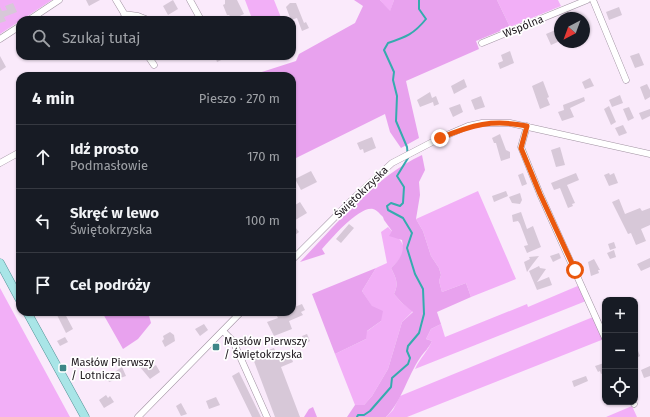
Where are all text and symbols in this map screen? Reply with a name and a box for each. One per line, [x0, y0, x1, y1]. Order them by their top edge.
street label: Wspólna [501, 12, 545, 40]
north arrow [554, 12, 590, 48]
search box [16, 16, 296, 60]
icon: search [30, 27, 52, 49]
text: Szukaj tutaj [62, 29, 140, 47]
text: 4 min [32, 88, 75, 109]
text: Pieszo · 270 m [199, 91, 280, 106]
route end [431, 129, 449, 147]
text: Idź prosto [70, 140, 139, 158]
icon: ahead [32, 146, 54, 168]
text: 170 m [247, 149, 280, 164]
text: Podmasłowie [70, 158, 148, 173]
street label: Świętokrzyska [331, 163, 391, 221]
text: Skręć w lewo [70, 204, 159, 222]
icon: left [32, 210, 54, 232]
text: 100 m [245, 213, 280, 228]
text: Świętokrzyska [70, 222, 152, 237]
route start [566, 261, 584, 279]
icon: arrive [32, 274, 54, 296]
text: Cel podróży [70, 276, 150, 294]
map controls [602, 297, 638, 405]
button: + [602, 297, 638, 333]
button: − [602, 333, 638, 369]
place label: Masłów Pierwszy / Świętokrzyska [224, 335, 308, 361]
marker: Masłów Pierwszy / Świętokrzyska [211, 342, 221, 352]
place label: Masłów Pierwszy / Lotnicza [71, 356, 155, 382]
marker: Masłów Pierwszy / Lotnicza [58, 363, 68, 373]
button: locate [602, 369, 638, 405]

